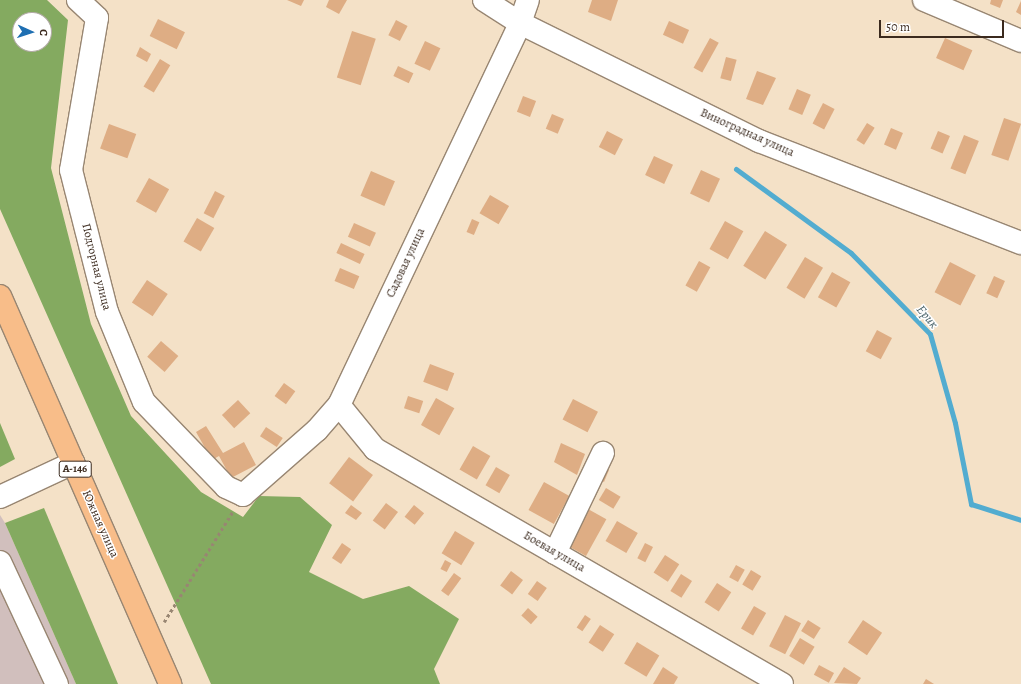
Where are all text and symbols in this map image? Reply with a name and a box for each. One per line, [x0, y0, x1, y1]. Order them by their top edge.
north arrow [12, 12, 52, 52]
scale bar [881, 12, 1006, 38]
text: 50 m [886, 19, 910, 35]
text: С [36, 29, 51, 36]
street label: Виноградная улица [698, 106, 796, 160]
street label: Подгорная улица [78, 222, 114, 312]
street label: Садовая улица [384, 226, 428, 300]
water label: Ерик [913, 302, 941, 332]
road number: А-146 [58, 460, 92, 478]
street label: Южная улица [79, 488, 121, 560]
street label: Боевая улица [521, 529, 587, 575]

